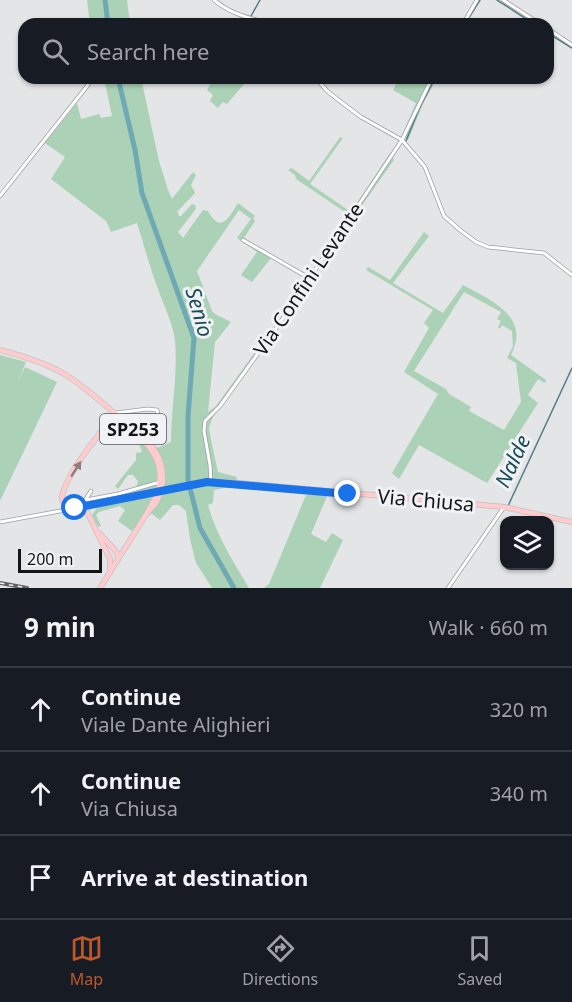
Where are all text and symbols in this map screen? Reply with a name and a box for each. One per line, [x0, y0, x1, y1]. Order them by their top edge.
search box [18, 18, 554, 84]
icon: search [39, 35, 72, 68]
text: Search here [87, 36, 209, 66]
street label: Via Confini Levante [247, 197, 369, 361]
water label: Senio [180, 284, 220, 340]
road number: SP253 [100, 414, 166, 444]
water label: Nalde [488, 430, 536, 492]
one-way arrow [70, 461, 81, 477]
route end [334, 480, 360, 506]
street label: Via Chiusa [377, 482, 475, 518]
route start [61, 494, 87, 520]
map controls [500, 516, 554, 570]
button: layers [500, 516, 554, 570]
scale bar [18, 546, 102, 574]
text: 200 m [27, 548, 74, 570]
text: 9 min [24, 609, 96, 645]
text: Walk · 660 m [429, 614, 548, 641]
text: Continue [81, 681, 181, 711]
icon: ahead [24, 693, 57, 726]
text: 320 m [490, 696, 548, 723]
text: Viale Dante Alighieri [81, 711, 271, 738]
text: Continue [81, 765, 181, 795]
icon: ahead [24, 777, 57, 810]
text: 340 m [490, 780, 548, 807]
text: Via Chiusa [81, 795, 178, 822]
icon: arrive [24, 861, 57, 894]
text: Arrive at destination [81, 862, 308, 892]
tab: Map [70, 932, 103, 990]
tab: Directions [242, 932, 318, 990]
tab: Saved [458, 932, 502, 990]

